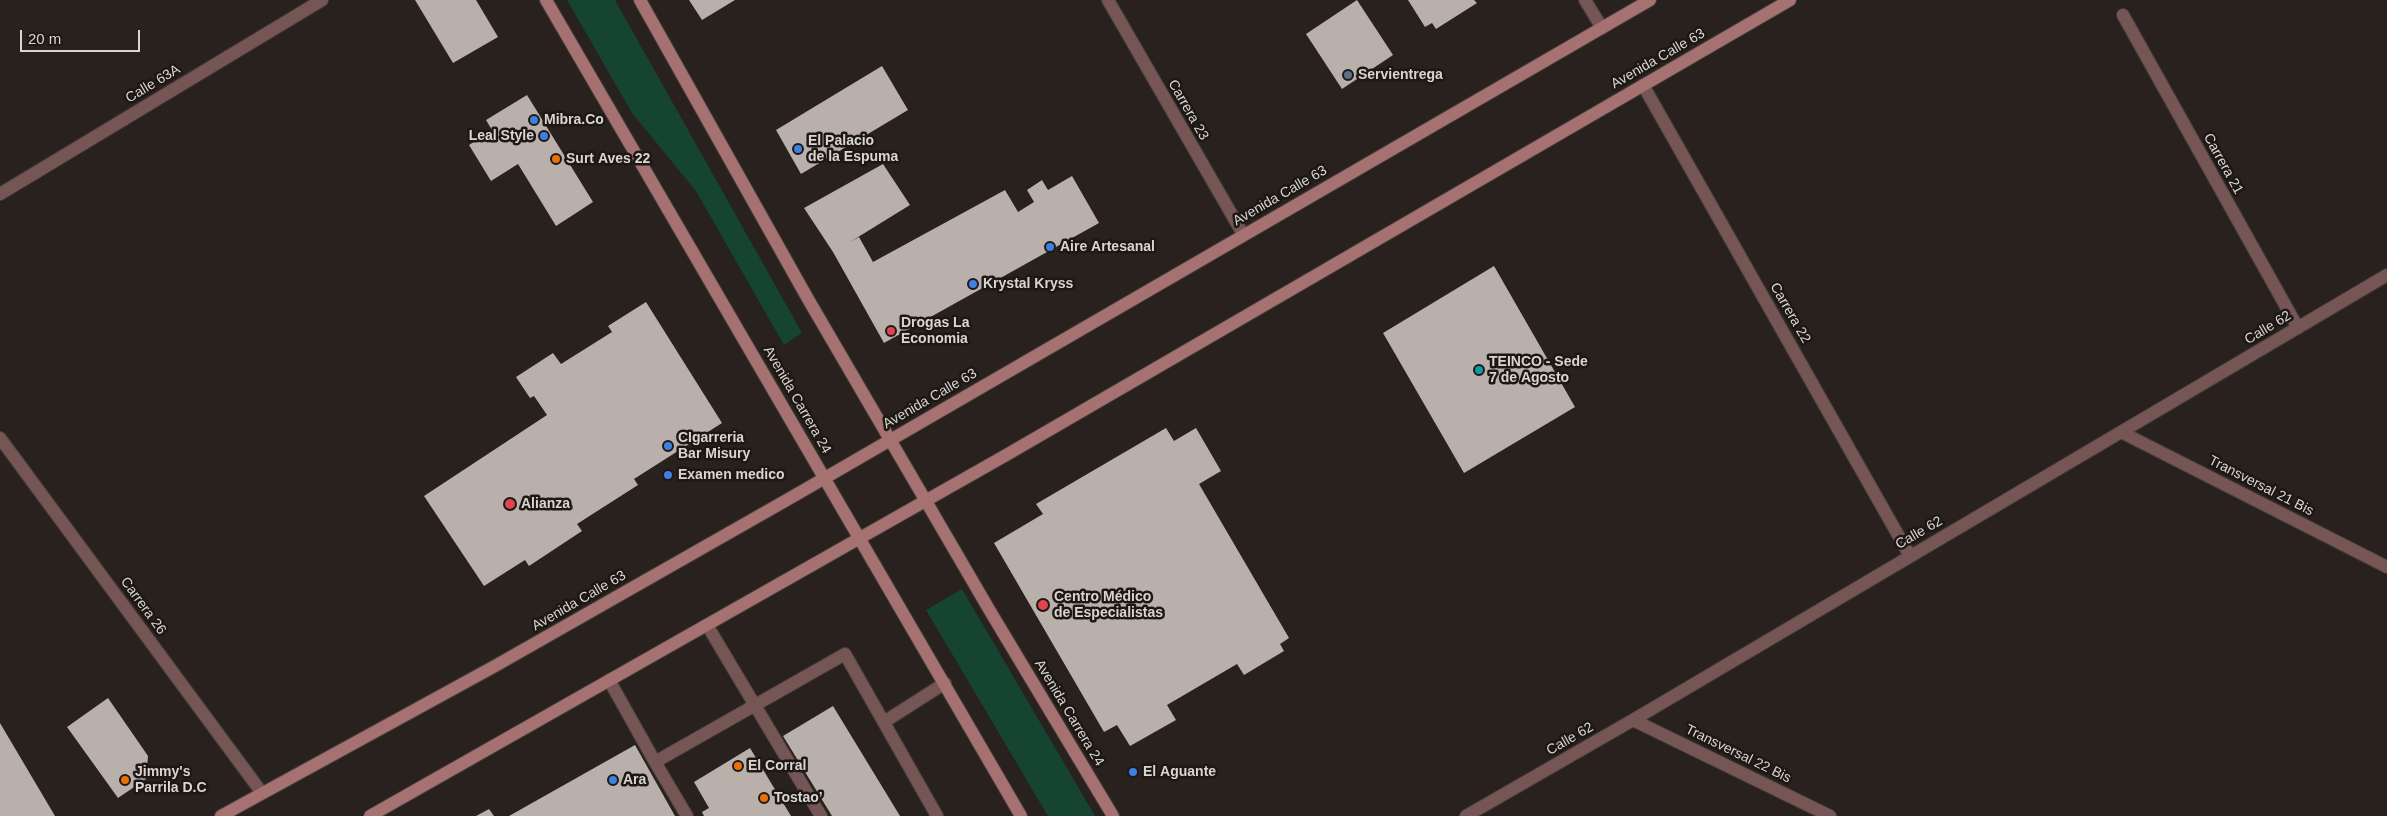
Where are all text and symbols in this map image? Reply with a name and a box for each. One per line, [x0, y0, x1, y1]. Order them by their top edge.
scale bar [22, 20, 142, 52]
street label: Avenida Calle 63 [1608, 25, 1708, 93]
text: 20 m [28, 30, 61, 47]
street label: Calle 63A [123, 61, 183, 107]
place label: Servientrega [1358, 67, 1443, 83]
marker: Servientrega [1342, 69, 1354, 81]
street label: Carrera 23 [1164, 77, 1212, 143]
place label: Mibra.Co [544, 112, 604, 128]
marker: Mibra.Co [528, 114, 540, 126]
place label: Leal Style [469, 128, 534, 144]
marker: Leal Style [538, 130, 550, 142]
street label: Carrera 21 [2199, 131, 2247, 197]
place label: El Palacio de la Espuma [808, 133, 898, 166]
marker: El Palacio de la Espuma [792, 143, 804, 155]
place label: Surt Aves 22 [566, 151, 650, 167]
marker: Surt Aves 22 [550, 153, 562, 165]
street label: Avenida Calle 63 [1230, 162, 1330, 230]
place label: Aire Artesanal [1060, 239, 1155, 255]
marker: Aire Artesanal [1044, 241, 1056, 253]
place label: Krystal Kryss [983, 276, 1073, 292]
marker: Krystal Kryss [967, 278, 979, 290]
street label: Carrera 22 [1766, 280, 1814, 346]
street label: Calle 62 [2242, 308, 2294, 348]
place label: Drogas La Economia [901, 315, 969, 348]
marker: Drogas La Economia [885, 325, 897, 337]
street label: Avenida Carrera 24 [759, 343, 835, 457]
place label: TEINCO - Sede 7 de Agosto [1489, 354, 1588, 387]
marker: TEINCO - Sede 7 de Agosto [1473, 364, 1485, 376]
street label: Avenida Calle 63 [880, 365, 980, 433]
place label: CIgarreria Bar Misury [678, 430, 750, 462]
marker: CIgarreria Bar Misury [662, 440, 674, 452]
street label: Transversal 21 Bis [2206, 452, 2316, 520]
place label: Examen medico [678, 467, 785, 483]
marker: Examen medico [662, 469, 674, 481]
place label: Alianza [521, 496, 570, 512]
marker: Alianza [503, 497, 517, 511]
street label: Calle 62 [1893, 513, 1945, 553]
street label: Avenida Calle 63 [529, 567, 629, 635]
street label: Carrera 26 [117, 574, 169, 638]
place label: Centro Médico de Especialistas [1054, 589, 1163, 622]
marker: Centro Médico de Especialistas [1036, 598, 1050, 612]
street label: Avenida Carrera 24 [1031, 657, 1107, 769]
street label: Calle 62 [1544, 719, 1596, 759]
street label: Transversal 22 Bis [1682, 721, 1794, 787]
place label: El Corral [748, 758, 806, 774]
marker: El Corral [732, 760, 744, 772]
place label: Jimmy's Parrila D.C [135, 764, 207, 796]
place label: El Aguante [1143, 764, 1216, 780]
marker: El Aguante [1127, 766, 1139, 778]
place label: Ara [623, 772, 646, 788]
marker: Jimmy's Parrila D.C [119, 774, 131, 786]
marker: Ara [607, 774, 619, 786]
place label: Tostao’ [774, 790, 823, 806]
marker: Tostao’ [758, 792, 770, 804]

